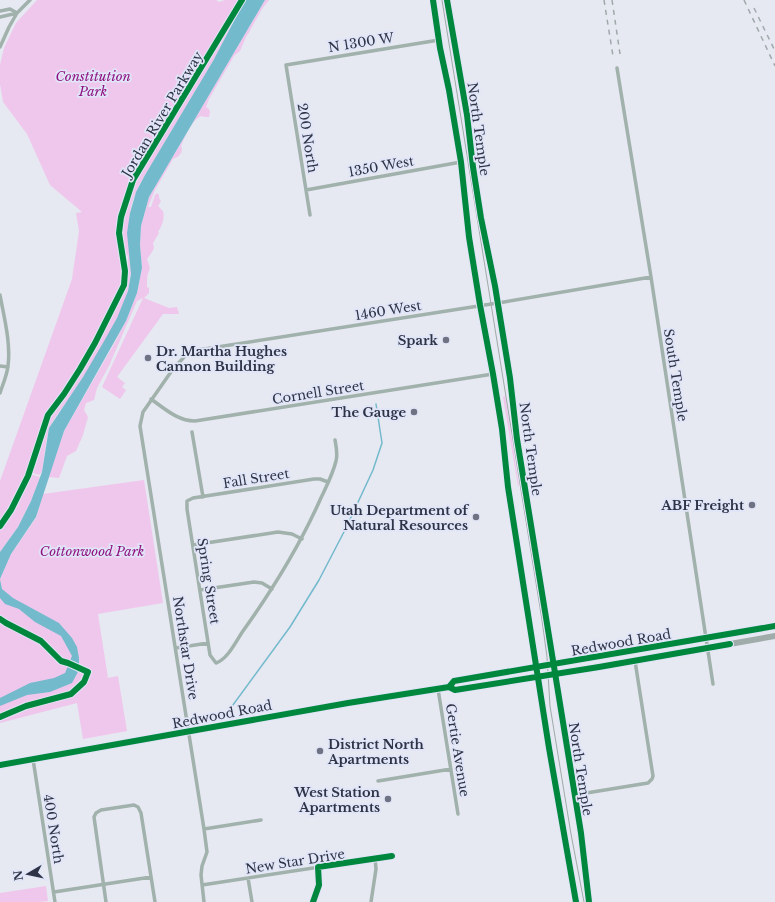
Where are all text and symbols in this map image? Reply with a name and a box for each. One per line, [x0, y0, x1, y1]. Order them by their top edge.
street label: N 1300 W [327, 29, 396, 56]
street label: Jordan River Parkway [117, 48, 207, 182]
park label: Constitution Park [55, 68, 131, 100]
street label: North Temple [464, 81, 493, 177]
street label: 200 North [294, 102, 321, 174]
street label: 1350 West [347, 152, 415, 181]
street label: 1460 West [354, 297, 422, 324]
street label: South Temple [660, 327, 691, 423]
place label: Spark [398, 332, 438, 349]
marker: Spark [441, 335, 451, 345]
place label: Dr. Martha Hughes Cannon Building [156, 343, 287, 375]
marker: Dr. Martha Hughes Cannon Building [143, 353, 153, 363]
street label: Cornell Street [271, 377, 365, 408]
street label: North Temple [516, 401, 545, 497]
place label: The Gauge [331, 404, 406, 421]
marker: The Gauge [409, 407, 419, 417]
street label: Fall Street [222, 465, 290, 492]
place label: ABF Freight [660, 497, 744, 514]
marker: ABF Freight [747, 500, 757, 510]
place label: Utah Department of Natural Resources [330, 502, 469, 534]
marker: Utah Department of Natural Resources [471, 512, 481, 522]
street label: Spring Street [193, 537, 224, 626]
park label: Cottonwood Park [40, 543, 145, 560]
street label: Northstar Drive [169, 595, 202, 701]
street label: Redwood Road [570, 625, 673, 660]
street label: Redwood Road [171, 696, 274, 732]
street label: Gertie Avenue [442, 702, 473, 798]
street label: North Temple [565, 721, 596, 817]
place label: District North Apartments [327, 736, 424, 768]
marker: District North Apartments [315, 746, 325, 756]
place label: West Station Apartments [293, 784, 381, 816]
street label: 400 North [40, 793, 67, 865]
marker: West Station Apartments [383, 794, 393, 804]
street label: New Star Drive [244, 845, 346, 878]
north arrow [8, 854, 48, 894]
text: N [10, 869, 26, 882]

